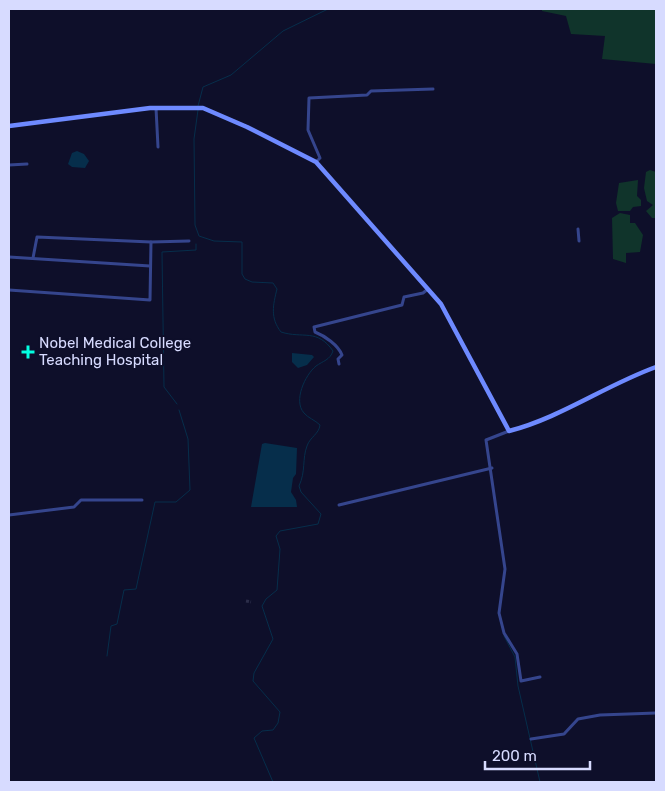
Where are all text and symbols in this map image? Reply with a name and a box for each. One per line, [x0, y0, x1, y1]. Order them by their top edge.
place label: Nobel Medical College Teaching Hospital [39, 334, 191, 369]
marker: Nobel Medical College Teaching Hospital [21, 345, 35, 359]
scale bar [485, 738, 590, 770]
text: 200 m [492, 747, 537, 765]

